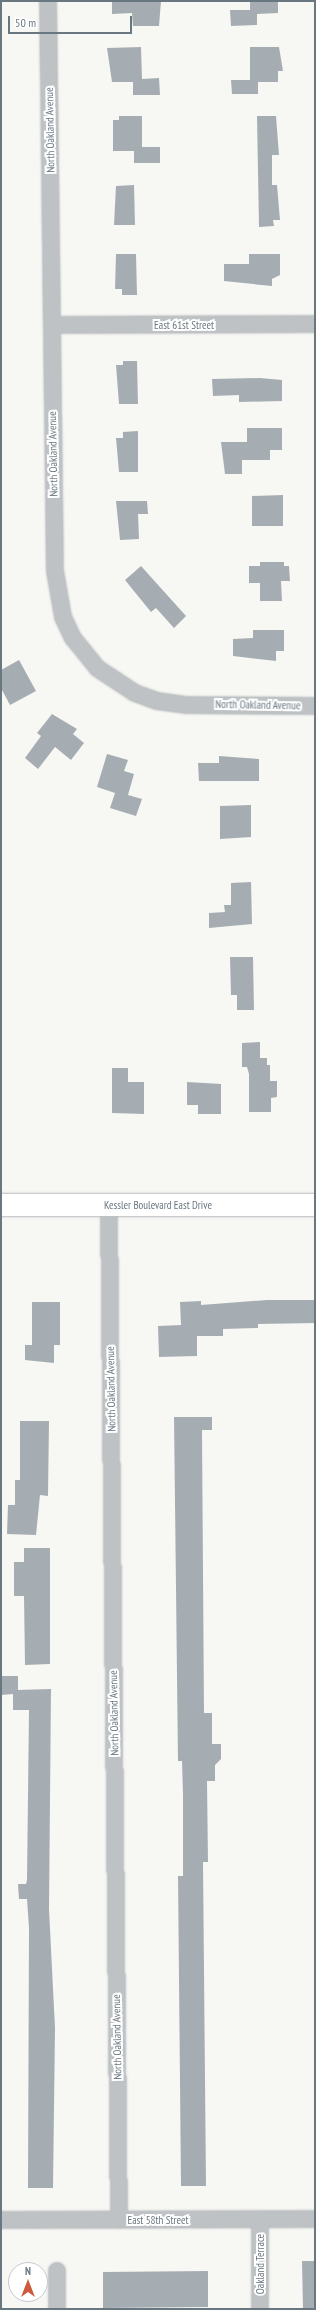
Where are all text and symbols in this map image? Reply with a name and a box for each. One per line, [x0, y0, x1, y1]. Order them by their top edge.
scale bar [10, 8, 134, 34]
text: 50 m [15, 15, 36, 30]
street label: North Oakland Avenue [43, 87, 57, 173]
street label: East 61st Street [154, 318, 214, 332]
street label: North Oakland Avenue [46, 411, 60, 497]
street label: North Oakland Avenue [215, 698, 301, 712]
street label: Kessler Boulevard East Drive [104, 1198, 212, 1212]
street label: North Oakland Avenue [104, 1346, 118, 1432]
street label: North Oakland Avenue [107, 1670, 121, 1756]
street label: North Oakland Avenue [110, 1994, 124, 2080]
street label: East 58th Street [127, 2213, 189, 2227]
street label: Oakland Terrace [253, 2234, 267, 2294]
north arrow [8, 2262, 48, 2302]
text: N [25, 2264, 31, 2278]

